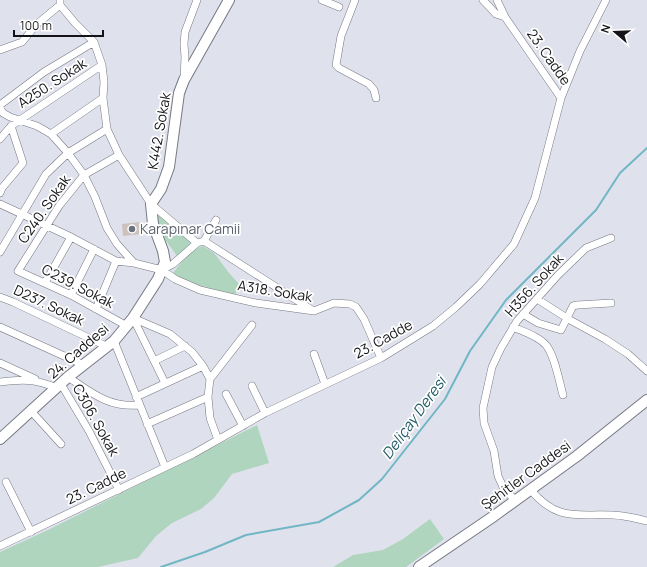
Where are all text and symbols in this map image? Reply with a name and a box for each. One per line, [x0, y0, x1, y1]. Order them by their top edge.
scale bar [14, 12, 103, 38]
north arrow [595, 12, 635, 52]
text: 100 m [20, 17, 52, 34]
text: N [597, 22, 613, 35]
street label: 23. Cadde [523, 25, 576, 89]
street label: A250. Sokak [14, 53, 91, 112]
street label: K442. Sokak [142, 90, 175, 171]
street label: C240. Sokak [13, 170, 75, 247]
place label: Karapınar Camii [140, 219, 240, 238]
marker: Karapınar Camii [127, 224, 137, 234]
street label: H356. Sokak [500, 248, 568, 320]
street label: C239. Sokak [39, 259, 119, 312]
street label: A318. Sokak [236, 275, 315, 306]
street label: D237. Sokak [11, 280, 89, 330]
street label: 23. Cadde [350, 315, 416, 363]
street label: 24. Caddesi [43, 319, 112, 382]
water label: Deliçay Deresi [377, 370, 452, 463]
street label: C306. Sokak [69, 380, 125, 460]
street label: Şehitler Caddesi [477, 436, 574, 514]
street label: 23. Cadde [63, 463, 129, 508]

